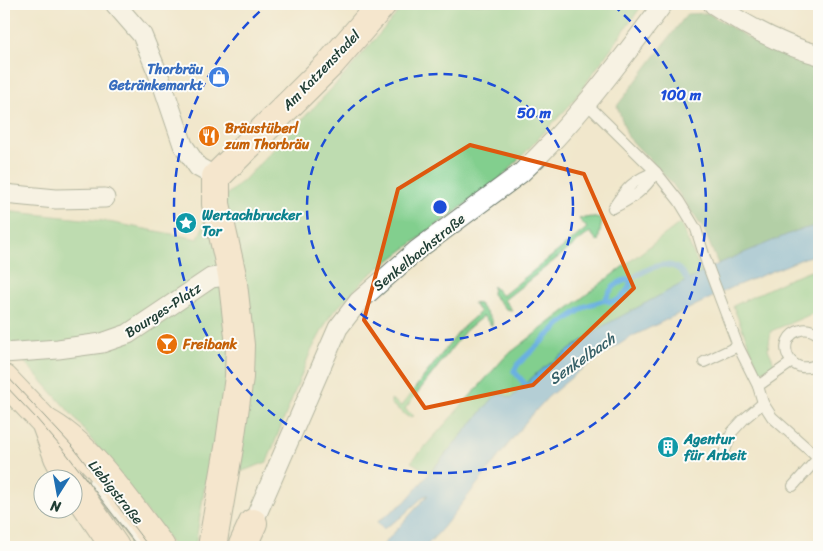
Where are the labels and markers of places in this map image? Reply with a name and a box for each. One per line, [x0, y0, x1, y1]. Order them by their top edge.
place label: Thorbräu Getränkemarkt [108, 57, 204, 98]
shop icon: Thorbräu Getränkemarkt [207, 65, 231, 89]
place label: Bräustüberl zum Thorbräu [224, 116, 310, 157]
restaurant icon: Bräustüberl zum Thorbräu [197, 124, 221, 148]
centre of rings [431, 198, 449, 216]
place label: Wertachbrucker Tor [202, 203, 303, 244]
place icon: Wertachbrucker Tor [174, 211, 198, 235]
bar icon: Freibank [155, 332, 179, 356]
place label: Freibank [182, 332, 238, 357]
place label: Agentur für Arbeit [683, 427, 748, 468]
building icon: Agentur für Arbeit [656, 435, 680, 459]

